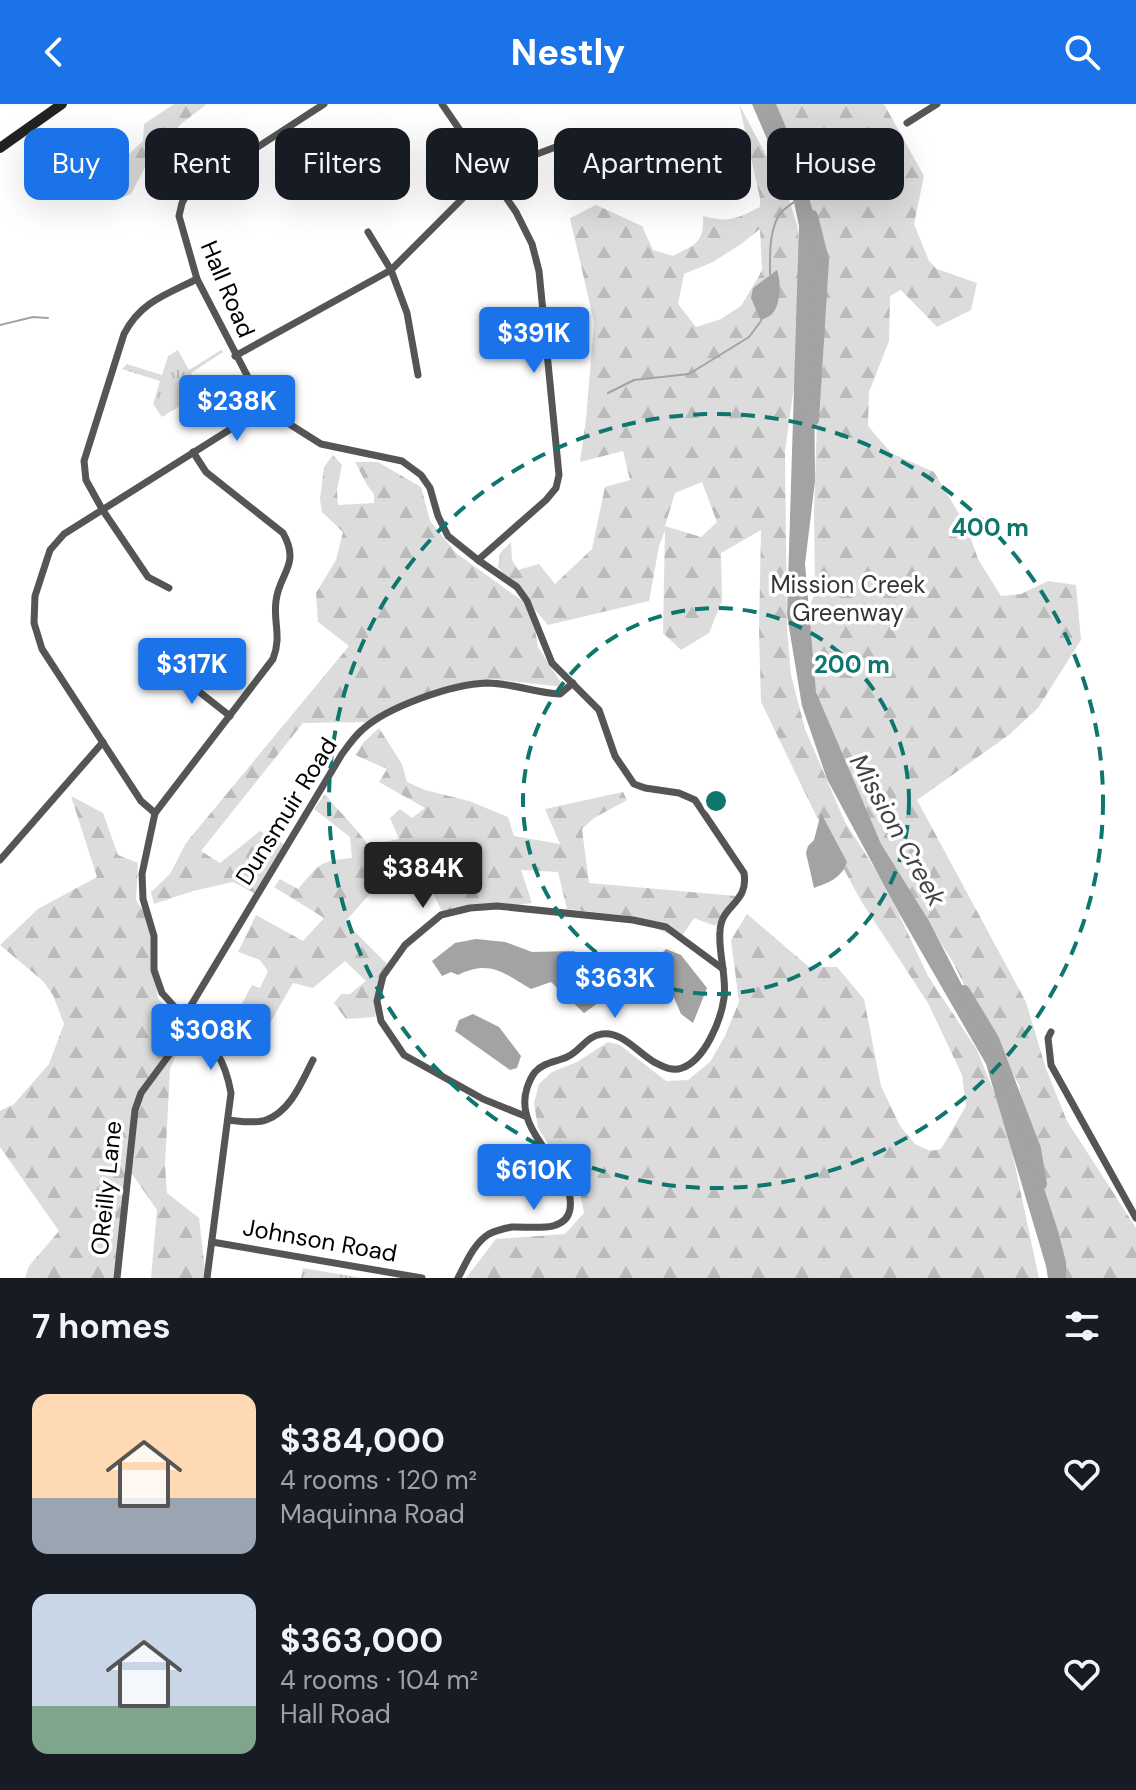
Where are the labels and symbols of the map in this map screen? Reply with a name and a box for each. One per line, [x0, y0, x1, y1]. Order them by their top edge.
street label: Hall Road [194, 236, 262, 342]
pin: $391K [478, 307, 590, 375]
pin: $238K [181, 375, 293, 443]
text: 400 m [951, 512, 1029, 543]
park label: Mission Creek Greenway [770, 569, 926, 628]
pin: $317K [136, 638, 248, 706]
text: 200 m [814, 649, 890, 680]
street label: Dunsmuir Road [228, 731, 344, 891]
water label: Mission Creek [842, 748, 954, 913]
centre of rings [702, 787, 730, 815]
pin: $384K [367, 842, 479, 910]
pin: $363K [559, 952, 671, 1020]
pin: $308K [155, 1004, 267, 1072]
street label: OReilly Lane [84, 1119, 128, 1257]
pin: $610K [478, 1144, 590, 1212]
street label: Johnson Road [240, 1211, 400, 1269]

